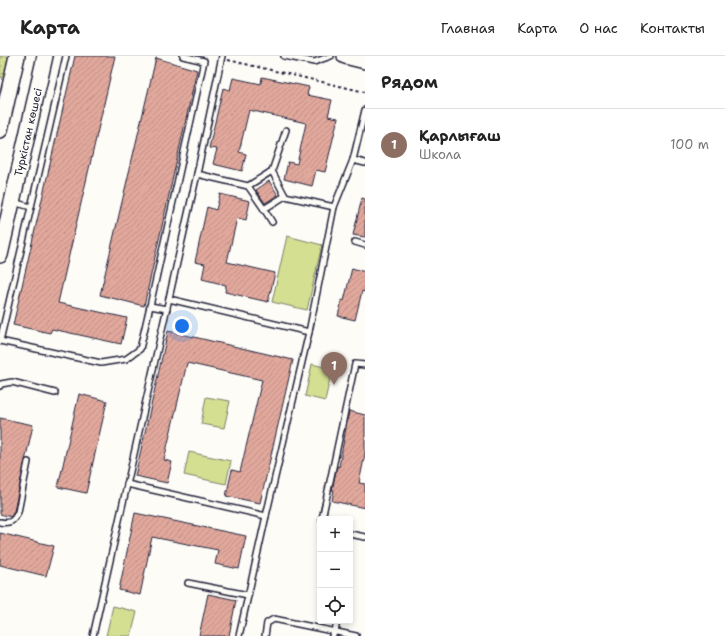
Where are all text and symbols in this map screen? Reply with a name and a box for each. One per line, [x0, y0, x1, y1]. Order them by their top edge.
text: Карта [20, 15, 80, 40]
text: Главная [441, 19, 495, 37]
text: Карта [517, 19, 557, 37]
text: О нас [579, 19, 618, 37]
text: Контакты [640, 19, 705, 37]
text: Рядом [381, 71, 438, 93]
street label: Түркістан көшесі [11, 86, 46, 178]
text: Қарлығаш [419, 126, 501, 146]
text: 1 [391, 136, 397, 153]
text: 100 m [670, 136, 709, 153]
text: Школа [419, 146, 461, 163]
your location [172, 316, 192, 336]
pin: 1 [321, 352, 347, 385]
map controls [317, 516, 353, 624]
button: + [317, 516, 353, 552]
button: − [317, 552, 353, 588]
button: locate [317, 588, 353, 624]

